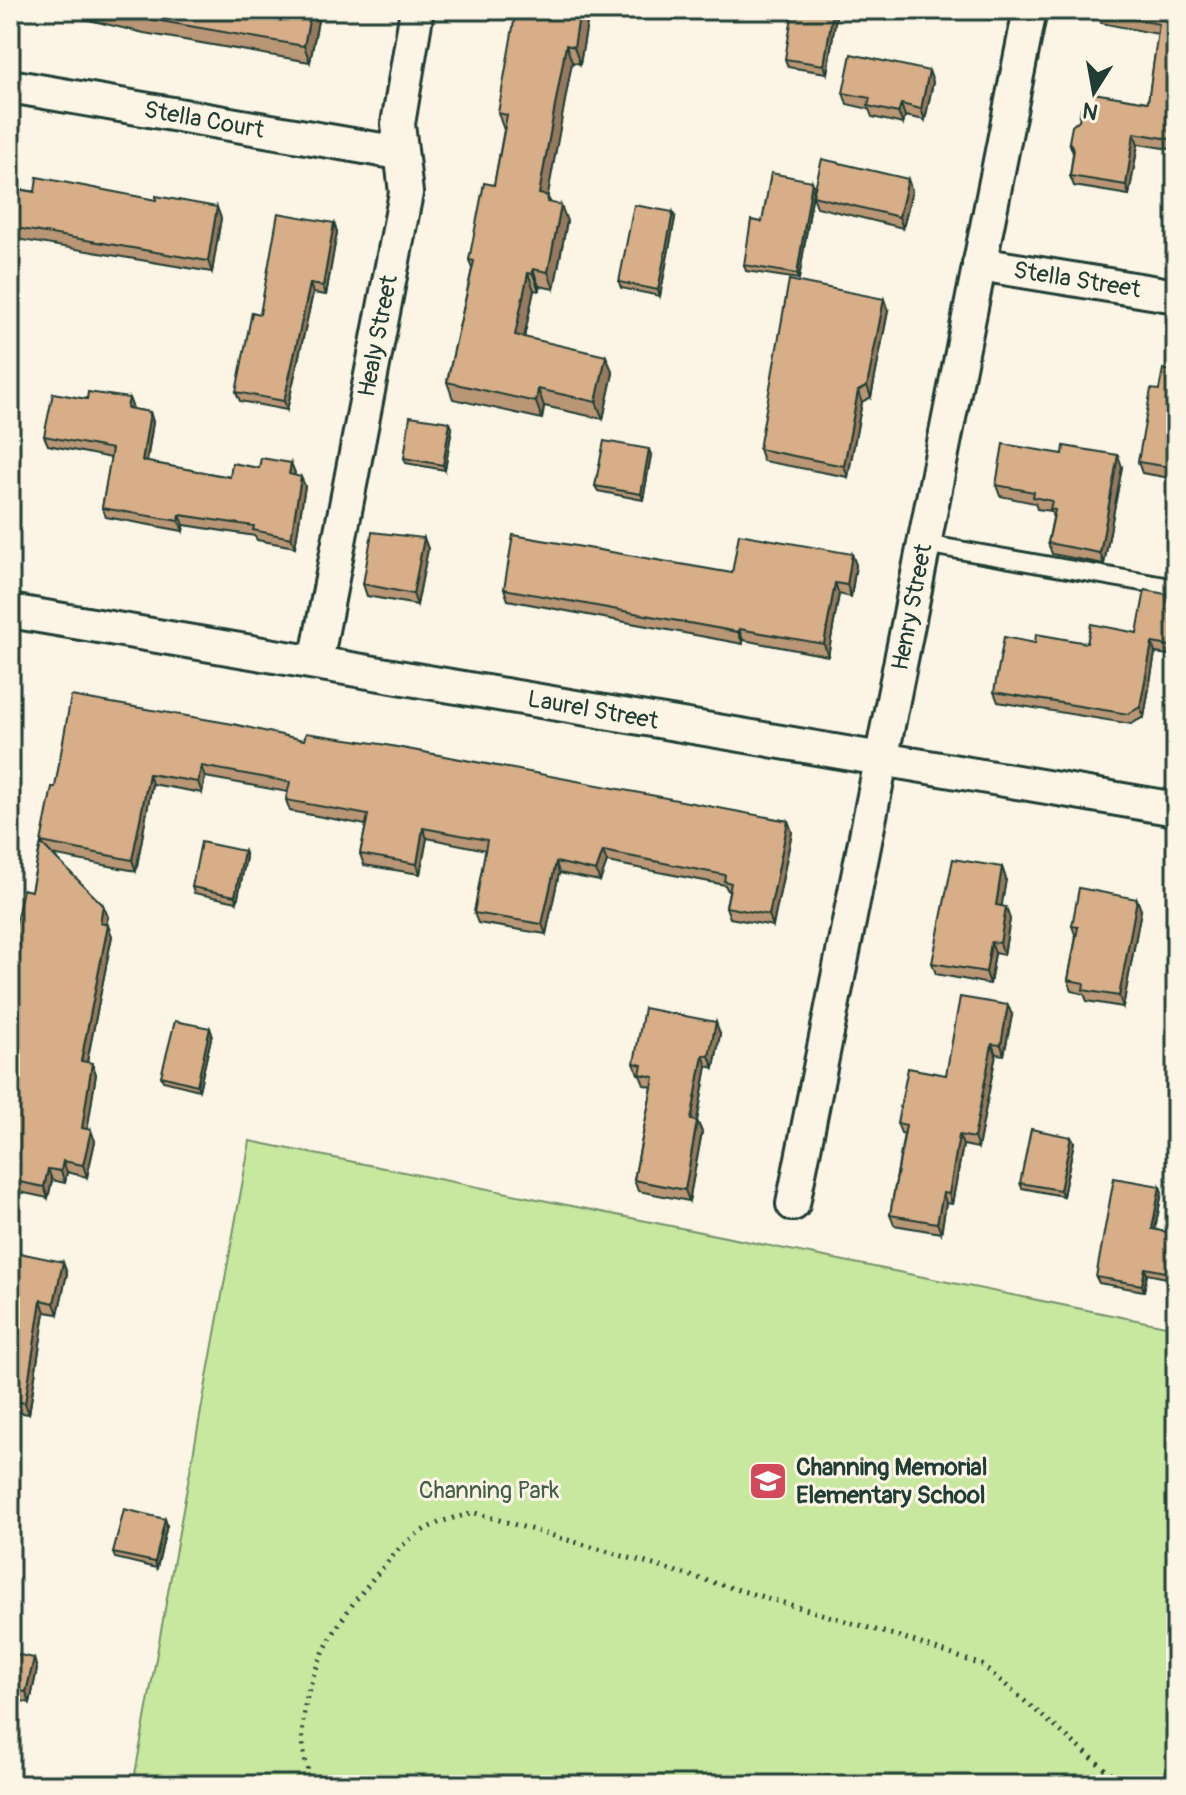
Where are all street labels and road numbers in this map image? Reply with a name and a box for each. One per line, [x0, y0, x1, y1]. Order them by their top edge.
street label: Stella Court [142, 95, 267, 145]
street label: Stella Street [1011, 256, 1143, 304]
street label: Healy Street [352, 272, 404, 399]
street label: Henry Street [886, 541, 939, 673]
street label: Laurel Street [525, 684, 661, 736]

